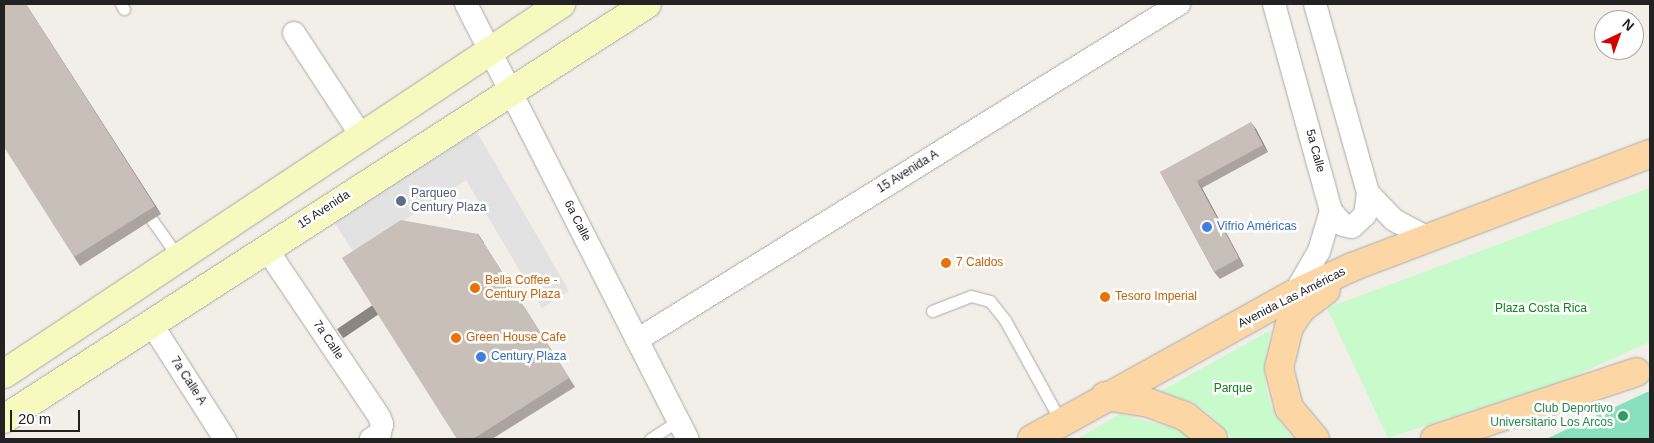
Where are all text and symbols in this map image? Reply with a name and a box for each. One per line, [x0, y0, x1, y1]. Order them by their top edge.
north arrow [1594, 10, 1644, 60]
text: N [1619, 15, 1637, 34]
street label: 5a Calle [1302, 128, 1328, 174]
street label: 15 Avenida A [874, 147, 942, 197]
place label: Parqueo Century Plaza [411, 187, 486, 215]
street label: 15 Avenida [295, 188, 353, 232]
marker: Parqueo Century Plaza [395, 195, 407, 207]
street label: 6a Calle [561, 198, 593, 244]
place label: Vifrio Américas [1217, 220, 1297, 234]
marker: Vifrio Américas [1201, 221, 1213, 233]
place label: 7 Caldos [956, 256, 1003, 270]
marker: 7 Caldos [940, 257, 952, 269]
street label: Avenida Las Américas [1236, 265, 1348, 331]
place label: Bella Coffee - Century Plaza [485, 274, 560, 302]
marker: Bella Coffee - Century Plaza [469, 282, 481, 294]
place label: Tesoro Imperial [1115, 290, 1197, 304]
marker: Tesoro Imperial [1099, 291, 1111, 303]
park label: Plaza Costa Rica [1495, 302, 1587, 316]
street label: 7a Calle [310, 318, 346, 362]
place label: Green House Cafe [466, 331, 566, 345]
marker: Green House Cafe [450, 332, 462, 344]
place label: Century Plaza [491, 350, 566, 364]
marker: Century Plaza [475, 351, 487, 363]
street label: 7a Calle A [167, 354, 209, 408]
park label: Parque [1214, 382, 1252, 396]
scale bar [12, 400, 82, 432]
place label: Club Deportivo Universitario Los Arcos [1490, 402, 1613, 430]
text: 20 m [18, 410, 51, 427]
marker: Club Deportivo Universitario Los Arcos [1617, 410, 1629, 422]

